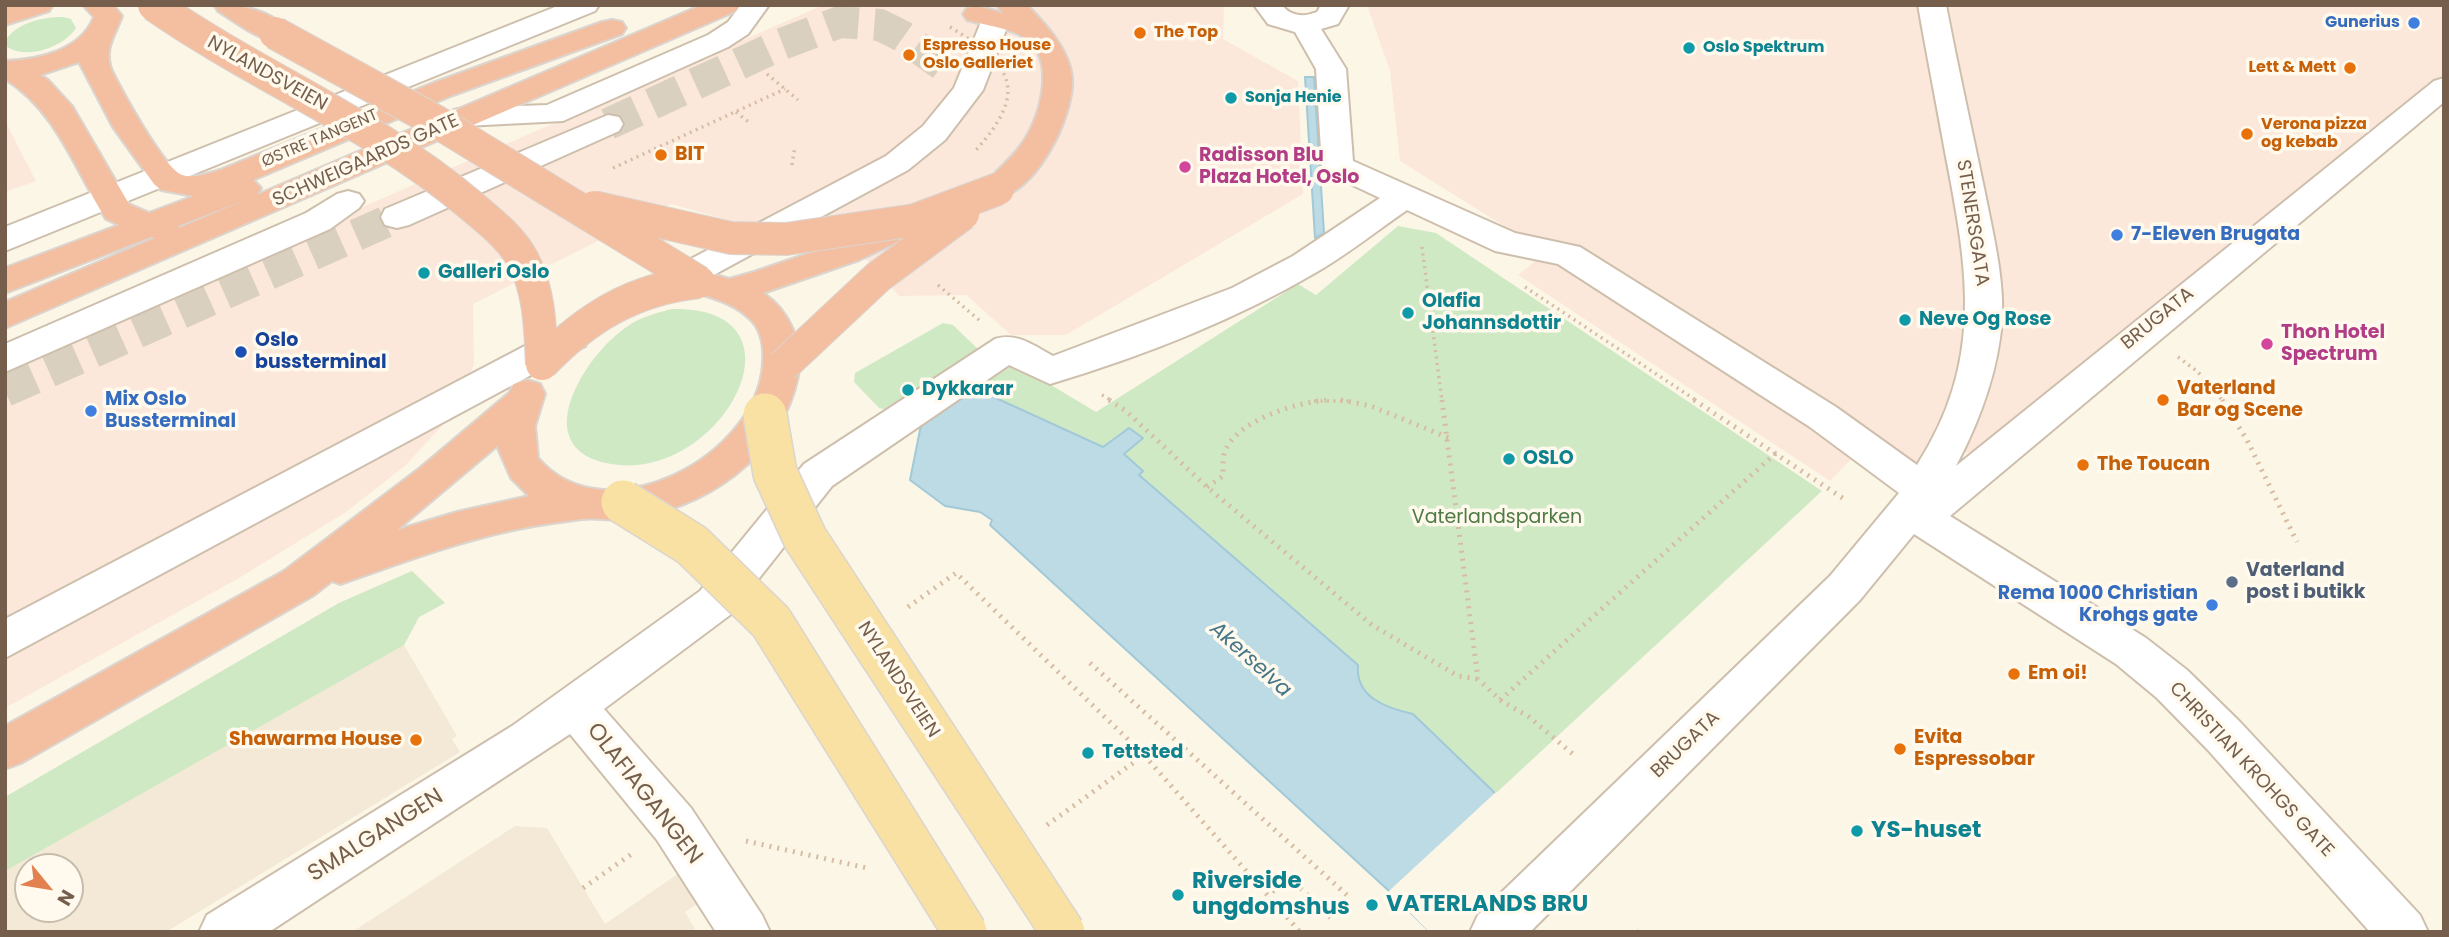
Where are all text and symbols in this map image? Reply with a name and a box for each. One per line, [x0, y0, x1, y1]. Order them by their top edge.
place label: Gunerius [2325, 13, 2400, 33]
marker: Gunerius [2406, 15, 2422, 31]
place label: The Top [1154, 23, 1218, 43]
marker: The Top [1132, 25, 1148, 41]
street label: NYLANDSVEIEN [203, 32, 331, 116]
place label: Espresso House Oslo Galleriet [923, 36, 1051, 74]
place label: Oslo Spektrum [1703, 38, 1824, 58]
marker: Oslo Spektrum [1681, 40, 1697, 56]
marker: Espresso House Oslo Galleriet [901, 47, 917, 63]
place label: Lett & Mett [2248, 58, 2336, 78]
marker: Lett & Mett [2342, 60, 2358, 76]
place label: Sonja Henie [1245, 88, 1342, 108]
marker: Sonja Henie [1223, 90, 1239, 106]
street label: ØSTRE TANGENT [259, 106, 381, 172]
street label: SCHWEIGAARDS GATE [269, 110, 463, 212]
place label: Verona pizza og kebab [2261, 115, 2367, 153]
marker: Verona pizza og kebab [2239, 126, 2255, 142]
place label: BIT [675, 144, 704, 166]
place label: Radisson Blu Plaza Hotel, Oslo [1199, 145, 1359, 189]
marker: BIT [653, 147, 669, 163]
street label: STENERSGATA [1951, 158, 1993, 288]
marker: Radisson Blu Plaza Hotel, Oslo [1177, 159, 1193, 175]
place label: 7-Eleven Brugata [2131, 224, 2300, 246]
marker: 7-Eleven Brugata [2109, 227, 2125, 243]
place label: Galleri Oslo [438, 262, 549, 284]
marker: Galleri Oslo [416, 265, 432, 281]
street label: BRUGATA [2117, 283, 2199, 355]
place label: Olafia Johannsdottir [1422, 291, 1561, 335]
marker: Olafia Johannsdottir [1400, 305, 1416, 321]
place label: Neve Og Rose [1919, 309, 2051, 331]
marker: Neve Og Rose [1897, 312, 1913, 328]
place label: Thon Hotel Spectrum [2281, 322, 2385, 366]
place label: Oslo bussterminal [255, 330, 386, 374]
marker: Thon Hotel Spectrum [2259, 336, 2275, 352]
marker: Oslo bussterminal [233, 344, 249, 360]
place label: Vaterland Bar og Scene [2177, 378, 2303, 422]
place label: Dykkarar [922, 379, 1013, 401]
marker: Dykkarar [900, 382, 916, 398]
place label: Mix Oslo Bussterminal [105, 389, 236, 433]
marker: Vaterland Bar og Scene [2155, 392, 2171, 408]
marker: Mix Oslo Bussterminal [83, 403, 99, 419]
place label: OSLO [1523, 448, 1574, 470]
marker: OSLO [1501, 451, 1517, 467]
place label: The Toucan [2097, 454, 2210, 476]
marker: The Toucan [2075, 457, 2091, 473]
park label: Vaterlandsparken [1412, 507, 1582, 529]
place label: Vaterland post i butikk [2246, 560, 2365, 604]
marker: Vaterland post i butikk [2224, 574, 2240, 590]
place label: Rema 1000 Christian Krohgs gate [1998, 583, 2198, 627]
marker: Rema 1000 Christian Krohgs gate [2204, 597, 2220, 613]
water label: Akerselva [1204, 617, 1296, 703]
street label: NYLANDSVEIEN [852, 618, 944, 742]
place label: Em oi! [2028, 663, 2088, 685]
marker: Em oi! [2006, 666, 2022, 682]
street label: CHRISTIAN KROHGS GATE [2164, 678, 2338, 862]
street label: BRUGATA [1647, 707, 1725, 783]
street label: OLAFIAGANGEN [580, 718, 708, 870]
place label: Evita Espressobar [1914, 727, 2035, 771]
place label: Shawarma House [229, 729, 402, 751]
marker: Shawarma House [408, 732, 424, 748]
marker: Evita Espressobar [1892, 741, 1908, 757]
place label: Tettsted [1102, 742, 1183, 764]
marker: Tettsted [1080, 745, 1096, 761]
street label: SMALGANGEN [303, 783, 449, 889]
place label: YS-huset [1871, 817, 1981, 845]
marker: YS-huset [1849, 823, 1865, 839]
north arrow [14, 853, 84, 923]
place label: Riverside ungdomshus [1192, 868, 1350, 922]
text: N [51, 885, 81, 911]
marker: Riverside ungdomshus [1170, 887, 1186, 903]
place label: VATERLANDS BRU [1386, 891, 1588, 919]
marker: VATERLANDS BRU [1364, 897, 1380, 913]

